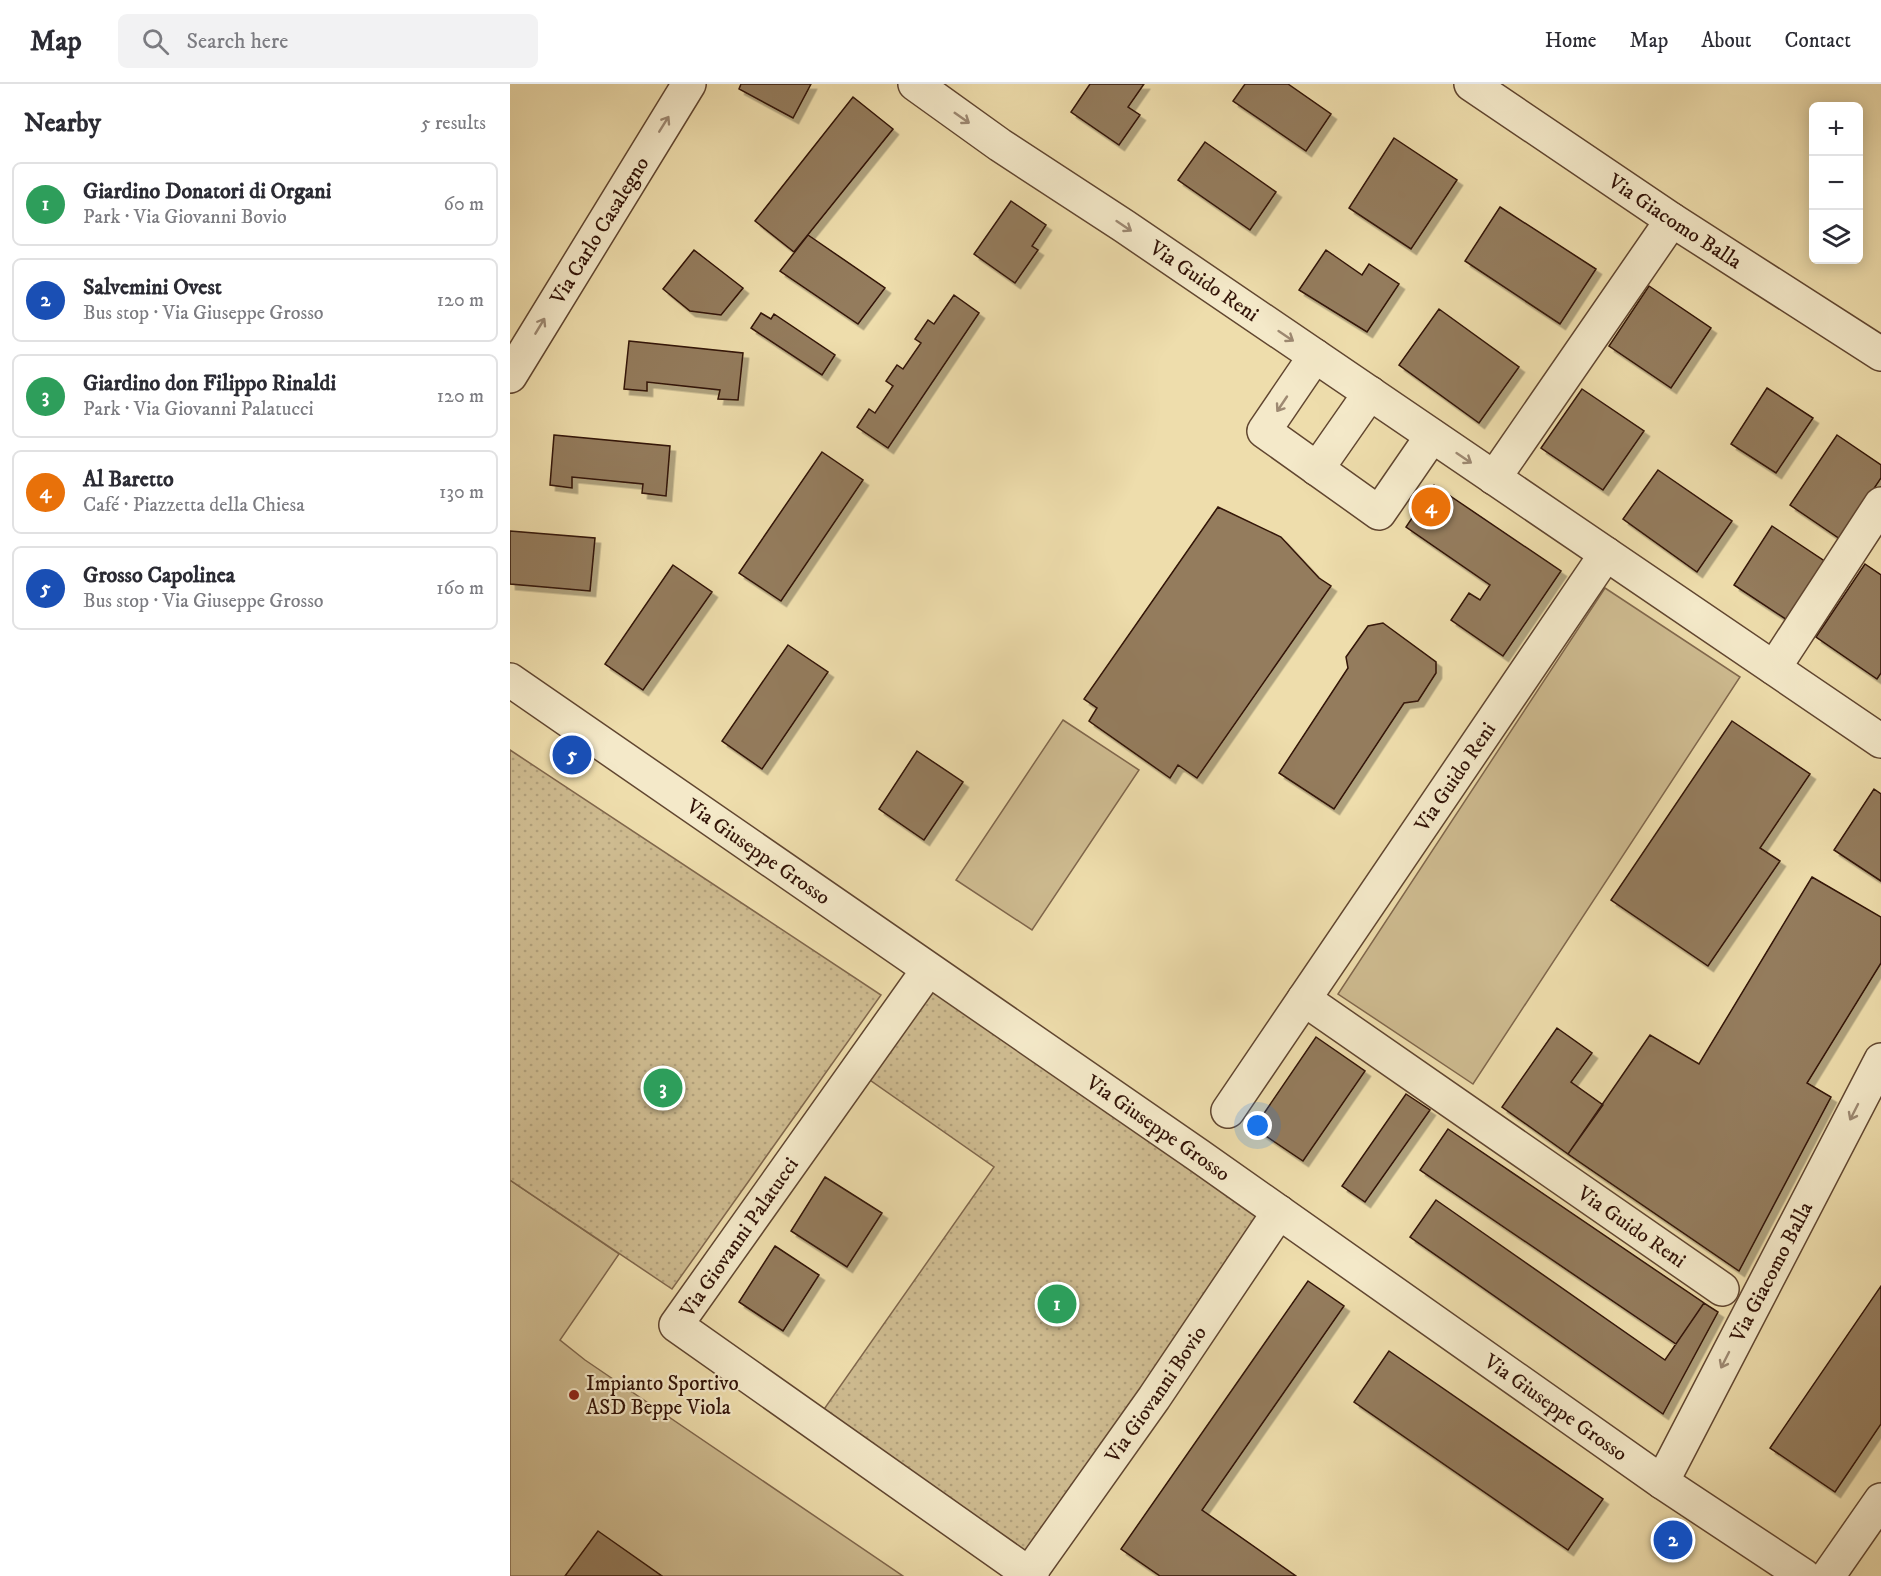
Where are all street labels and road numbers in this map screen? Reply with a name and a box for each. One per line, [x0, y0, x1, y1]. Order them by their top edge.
street label: Via Carlo Casalegno [545, 152, 655, 310]
street label: Via Giacomo Balla [1602, 168, 1746, 275]
street label: Via Guido Reni [1143, 235, 1263, 328]
street label: Via Guido Reni [1409, 718, 1502, 838]
street label: Via Giuseppe Grosso [680, 793, 835, 911]
street label: Via Giuseppe Grosso [1080, 1069, 1235, 1188]
street label: Via Giovanni Palatucci [674, 1153, 805, 1323]
street label: Via Guido Reni [1571, 1180, 1691, 1274]
street label: Via Giacomo Balla [1724, 1197, 1819, 1348]
street label: Via Giovanni Bovio [1099, 1321, 1213, 1469]
street label: Via Giuseppe Grosso [1478, 1348, 1632, 1467]

